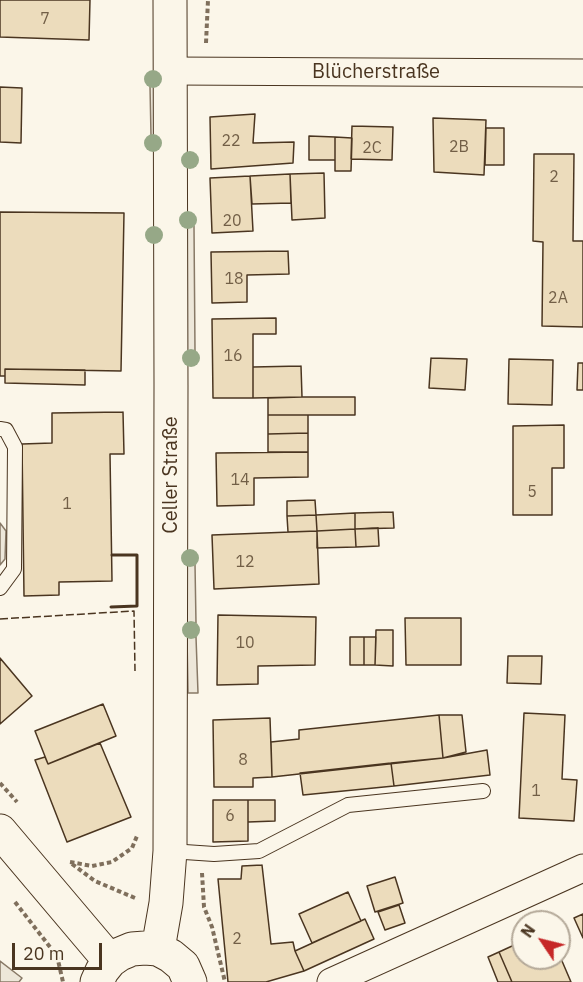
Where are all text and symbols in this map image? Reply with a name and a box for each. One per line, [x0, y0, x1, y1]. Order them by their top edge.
house number: 7 [40, 9, 50, 29]
street label: Blücherstraße [312, 60, 440, 84]
house number: 22 [221, 131, 241, 151]
house number: 2B [449, 137, 469, 157]
house number: 2C [362, 138, 382, 158]
house number: 2 [549, 167, 559, 187]
house number: 20 [222, 211, 242, 231]
house number: 18 [224, 269, 244, 289]
house number: 2A [548, 288, 568, 308]
house number: 16 [223, 346, 243, 366]
street label: Celler Straße [159, 416, 183, 534]
house number: 14 [230, 470, 250, 490]
house number: 5 [527, 482, 537, 502]
house number: 1 [62, 494, 72, 514]
house number: 12 [235, 552, 255, 572]
house number: 10 [235, 633, 255, 653]
house number: 8 [238, 750, 248, 770]
house number: 1 [531, 781, 541, 801]
house number: 6 [225, 806, 235, 826]
north arrow [511, 910, 571, 970]
text: N [516, 920, 539, 941]
house number: 2 [232, 929, 242, 949]
scale bar [15, 931, 105, 969]
text: 20 m [23, 942, 65, 965]

